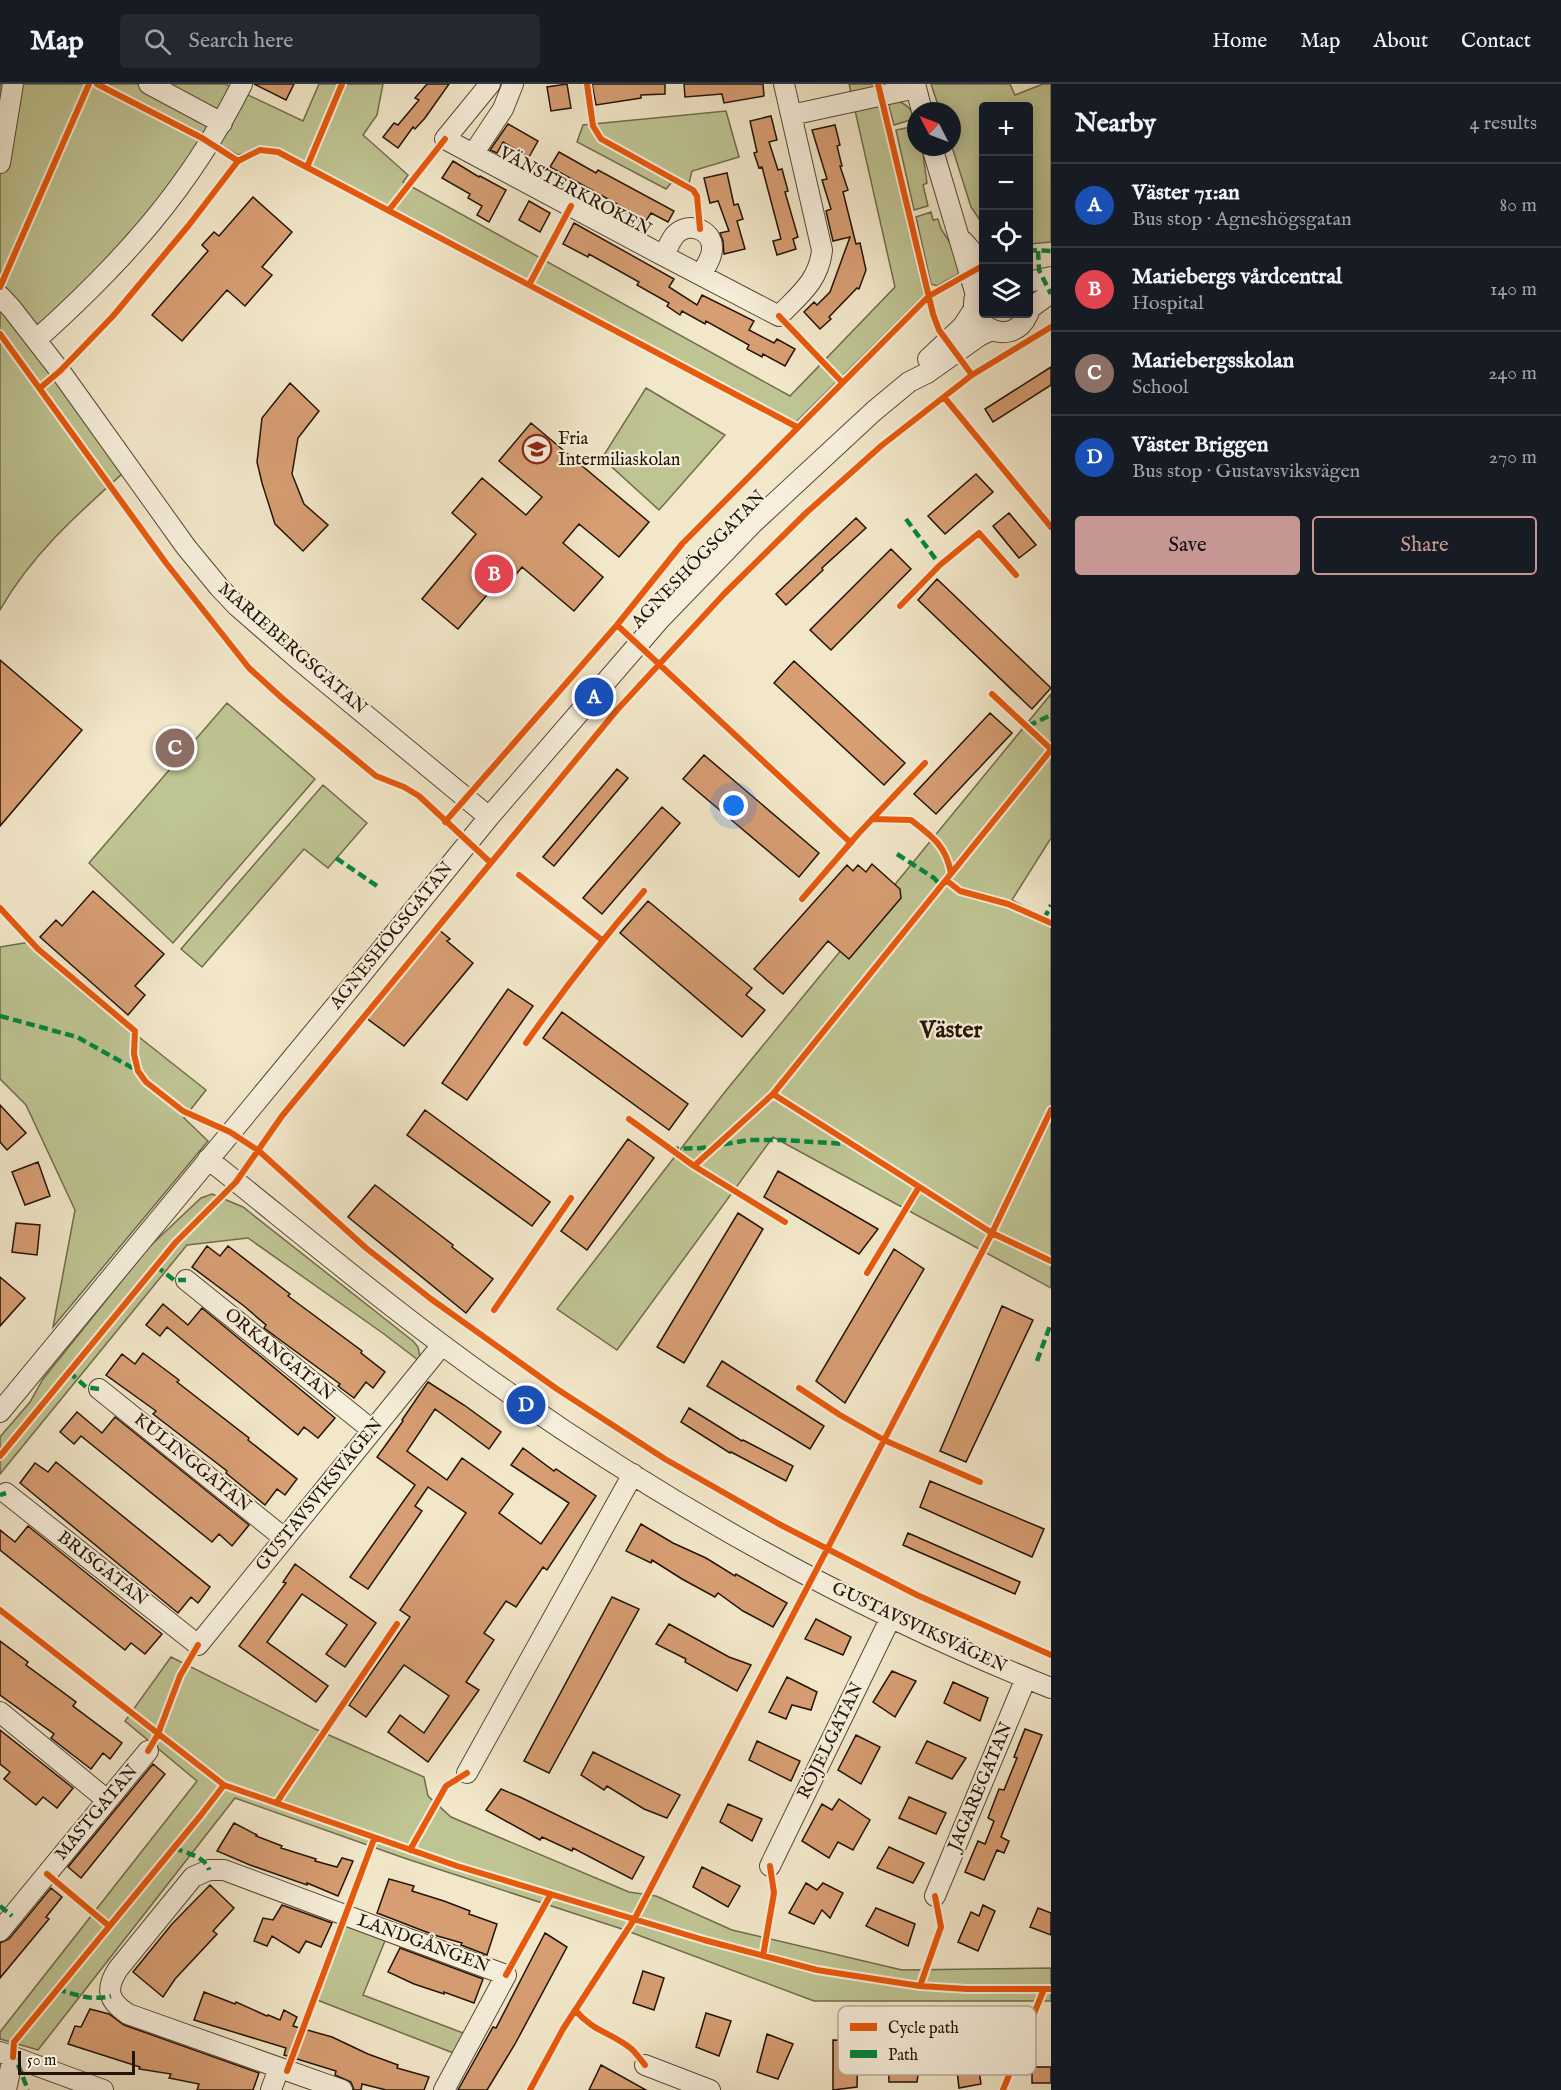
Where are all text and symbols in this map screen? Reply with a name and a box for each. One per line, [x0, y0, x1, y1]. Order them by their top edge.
search box [120, 14, 540, 68]
text: Map [30, 24, 84, 59]
icon: search [141, 25, 174, 58]
text: Search here [189, 27, 293, 55]
text: Home [1212, 28, 1267, 55]
text: Map [1300, 28, 1340, 55]
text: About [1373, 28, 1428, 55]
text: Contact [1461, 28, 1531, 55]
north arrow [907, 102, 961, 156]
map controls [979, 102, 1033, 318]
button: + [979, 102, 1033, 156]
text: Nearby [1075, 107, 1156, 140]
text: 4 results [1470, 111, 1537, 136]
street label: VÄNSTERKROKEN [494, 141, 656, 242]
button: − [979, 156, 1033, 210]
text: Väster 71:an [1132, 179, 1240, 207]
text: A [1088, 193, 1101, 218]
text: 80 m [1500, 193, 1537, 218]
text: Bus stop · Agneshögsgatan [1132, 207, 1352, 232]
button: locate [979, 210, 1033, 264]
text: Mariebergs vårdcentral [1132, 263, 1342, 291]
button: layers [979, 264, 1033, 318]
text: B [1088, 277, 1101, 302]
text: 140 m [1490, 277, 1537, 302]
text: Hospital [1132, 291, 1204, 316]
text: Mariebergsskolan [1132, 347, 1294, 375]
text: C [1087, 361, 1102, 386]
text: 240 m [1488, 361, 1537, 386]
text: School [1132, 375, 1188, 400]
place label: Fria Intermiliaskolan [558, 428, 681, 472]
text: Väster Briggen [1132, 431, 1268, 459]
school or university icon: Fria Intermiliaskolan [521, 433, 553, 465]
text: D [1086, 445, 1103, 470]
text: 270 m [1489, 445, 1537, 470]
text: Bus stop · Gustavsviksvägen [1132, 459, 1360, 484]
street label: AGNESHÖGSGATAN [626, 485, 771, 635]
button: Save [1075, 516, 1300, 575]
button: Share [1312, 516, 1537, 575]
pin: B [474, 552, 514, 596]
street label: MARIEBERGSGATAN [213, 578, 372, 720]
pin: A [574, 674, 614, 720]
pin: C [156, 726, 195, 770]
your location [719, 791, 748, 820]
street label: AGNESHÖGSGATAN [324, 857, 459, 1015]
district label: Väster [919, 1015, 982, 1046]
street label: ORKANGATAN [219, 1304, 339, 1407]
pin: D [506, 1382, 546, 1428]
street label: KULINGGATAN [129, 1409, 256, 1518]
street label: GUSTAVSVIKSVÄGEN [250, 1413, 389, 1576]
street label: BRISGATAN [52, 1527, 152, 1612]
street label: GUSTAVSVIKSVÄGEN [828, 1576, 1011, 1679]
street label: RÖJELGATAN [792, 1678, 869, 1803]
street label: JAGAREGATAN [943, 1719, 1019, 1857]
street label: MASTGATAN [50, 1760, 144, 1865]
street label: LANDGÅNGEN [354, 1908, 493, 1979]
legend [838, 2006, 1036, 2075]
text: Cycle path [888, 2019, 959, 2039]
text: Path [888, 2046, 919, 2066]
scale bar [18, 2048, 135, 2076]
text: 50 m [27, 2051, 56, 2071]

